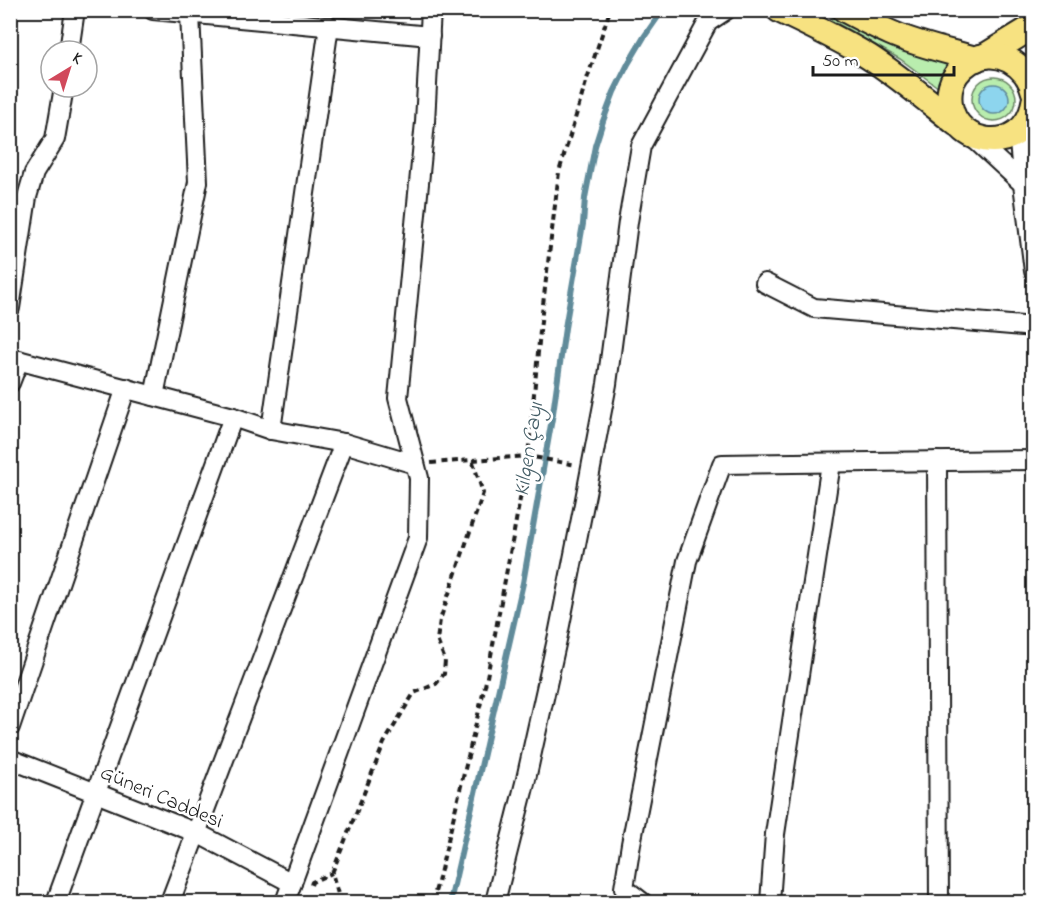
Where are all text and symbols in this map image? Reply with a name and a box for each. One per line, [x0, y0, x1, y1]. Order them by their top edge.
north arrow [39, 39, 99, 99]
scale bar [813, 39, 954, 77]
text: K [67, 47, 88, 71]
text: 50 m [822, 49, 859, 75]
water label: Kilgen Çayı [507, 399, 553, 499]
street label: Güneri Caddesi [95, 758, 227, 837]

